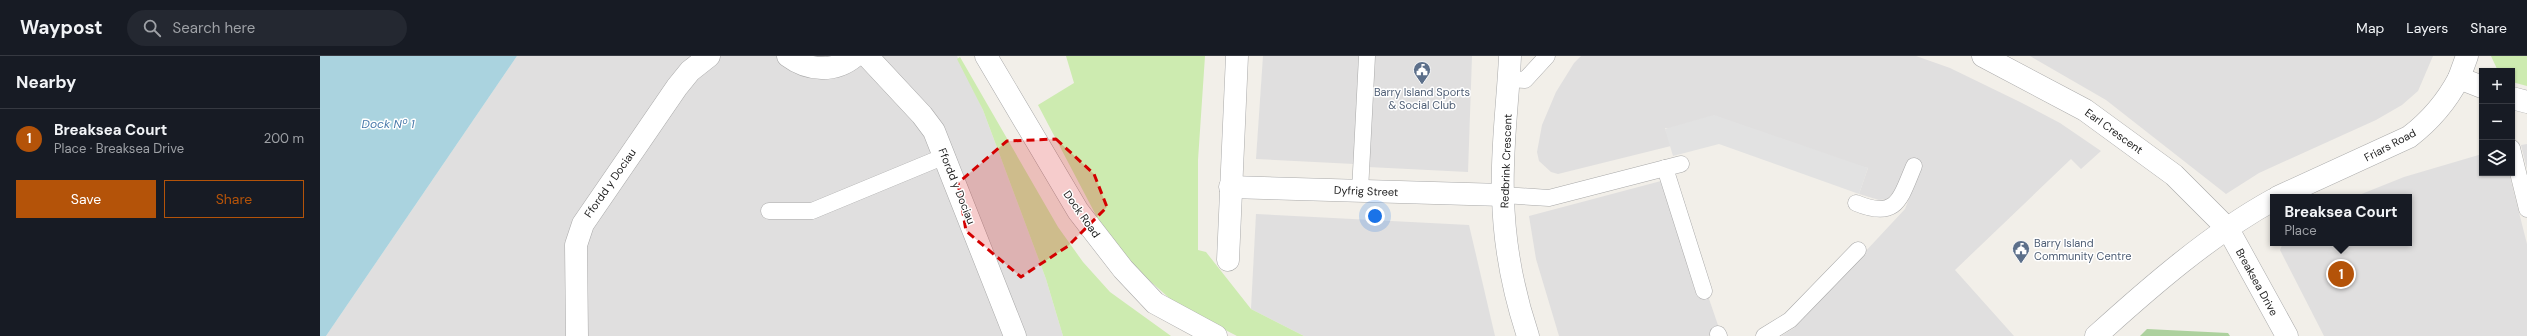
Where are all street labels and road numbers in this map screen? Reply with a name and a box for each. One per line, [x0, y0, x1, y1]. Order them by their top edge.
street label: Earl Crescent [2082, 105, 2146, 157]
street label: Redbrink Crescent [1497, 114, 1515, 208]
street label: Friars Road [2362, 125, 2418, 164]
street label: Ffordd y Dociau [581, 146, 639, 220]
street label: Ffordd y Dociau [935, 146, 979, 226]
street label: Dyfrig Street [1334, 183, 1398, 199]
street label: Dock Road [1061, 188, 1103, 240]
street label: Breaksea Drive [2233, 246, 2281, 318]

